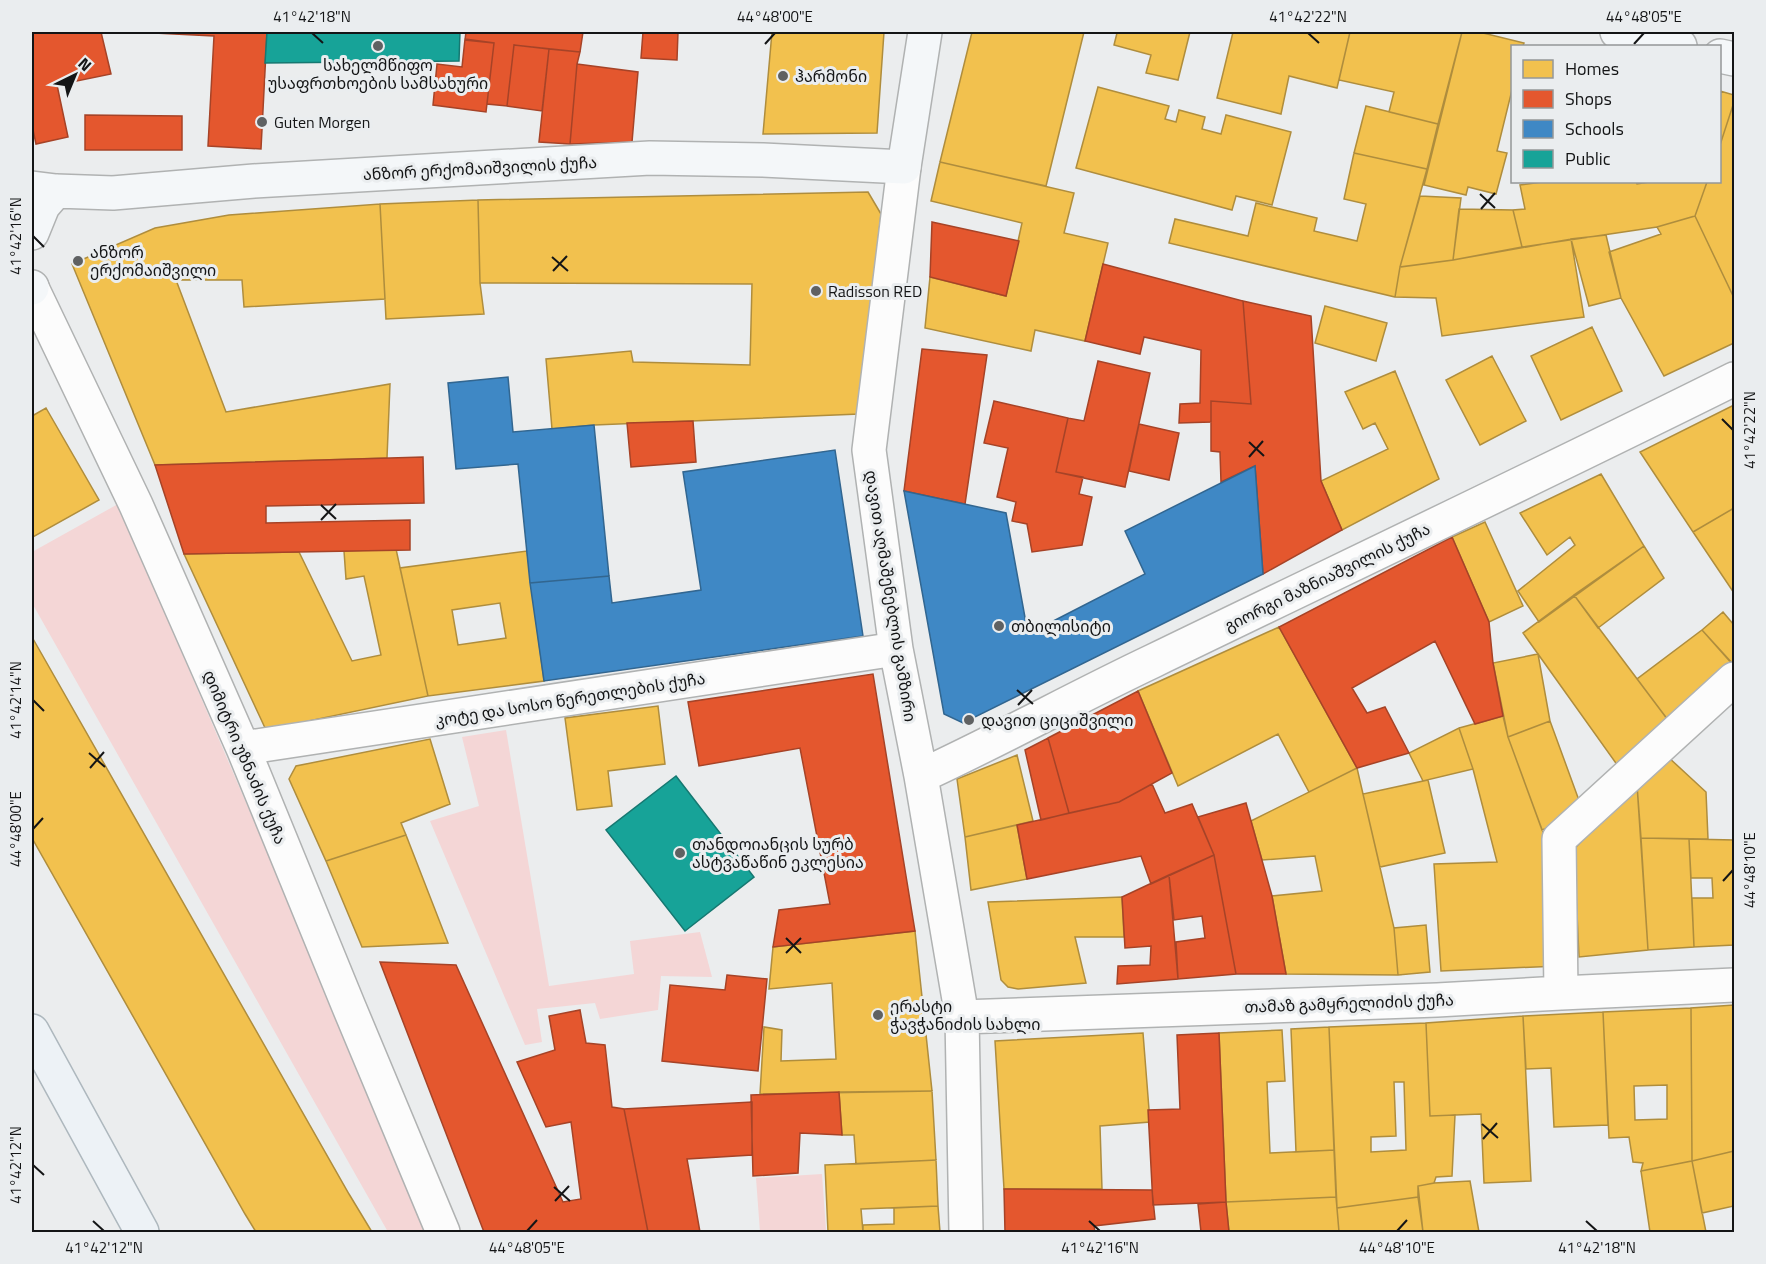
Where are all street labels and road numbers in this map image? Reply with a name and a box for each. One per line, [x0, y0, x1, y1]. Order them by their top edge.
street label: ანზორ ერქომაიშვილის ქუჩა [362, 150, 598, 186]
street label: დავით აღმაშენებლის გამზირი [859, 468, 923, 724]
street label: გიორგი მაზნიაშვილის ქუჩა [1220, 517, 1434, 637]
street label: დიმიტრი უზნაძის ქუჩა [197, 666, 293, 848]
street label: კოტე და სოსო წერეთლების ქუჩა [433, 666, 707, 732]
street label: თამაზ გამყრელიძის ქუჩა [1244, 987, 1454, 1019]

